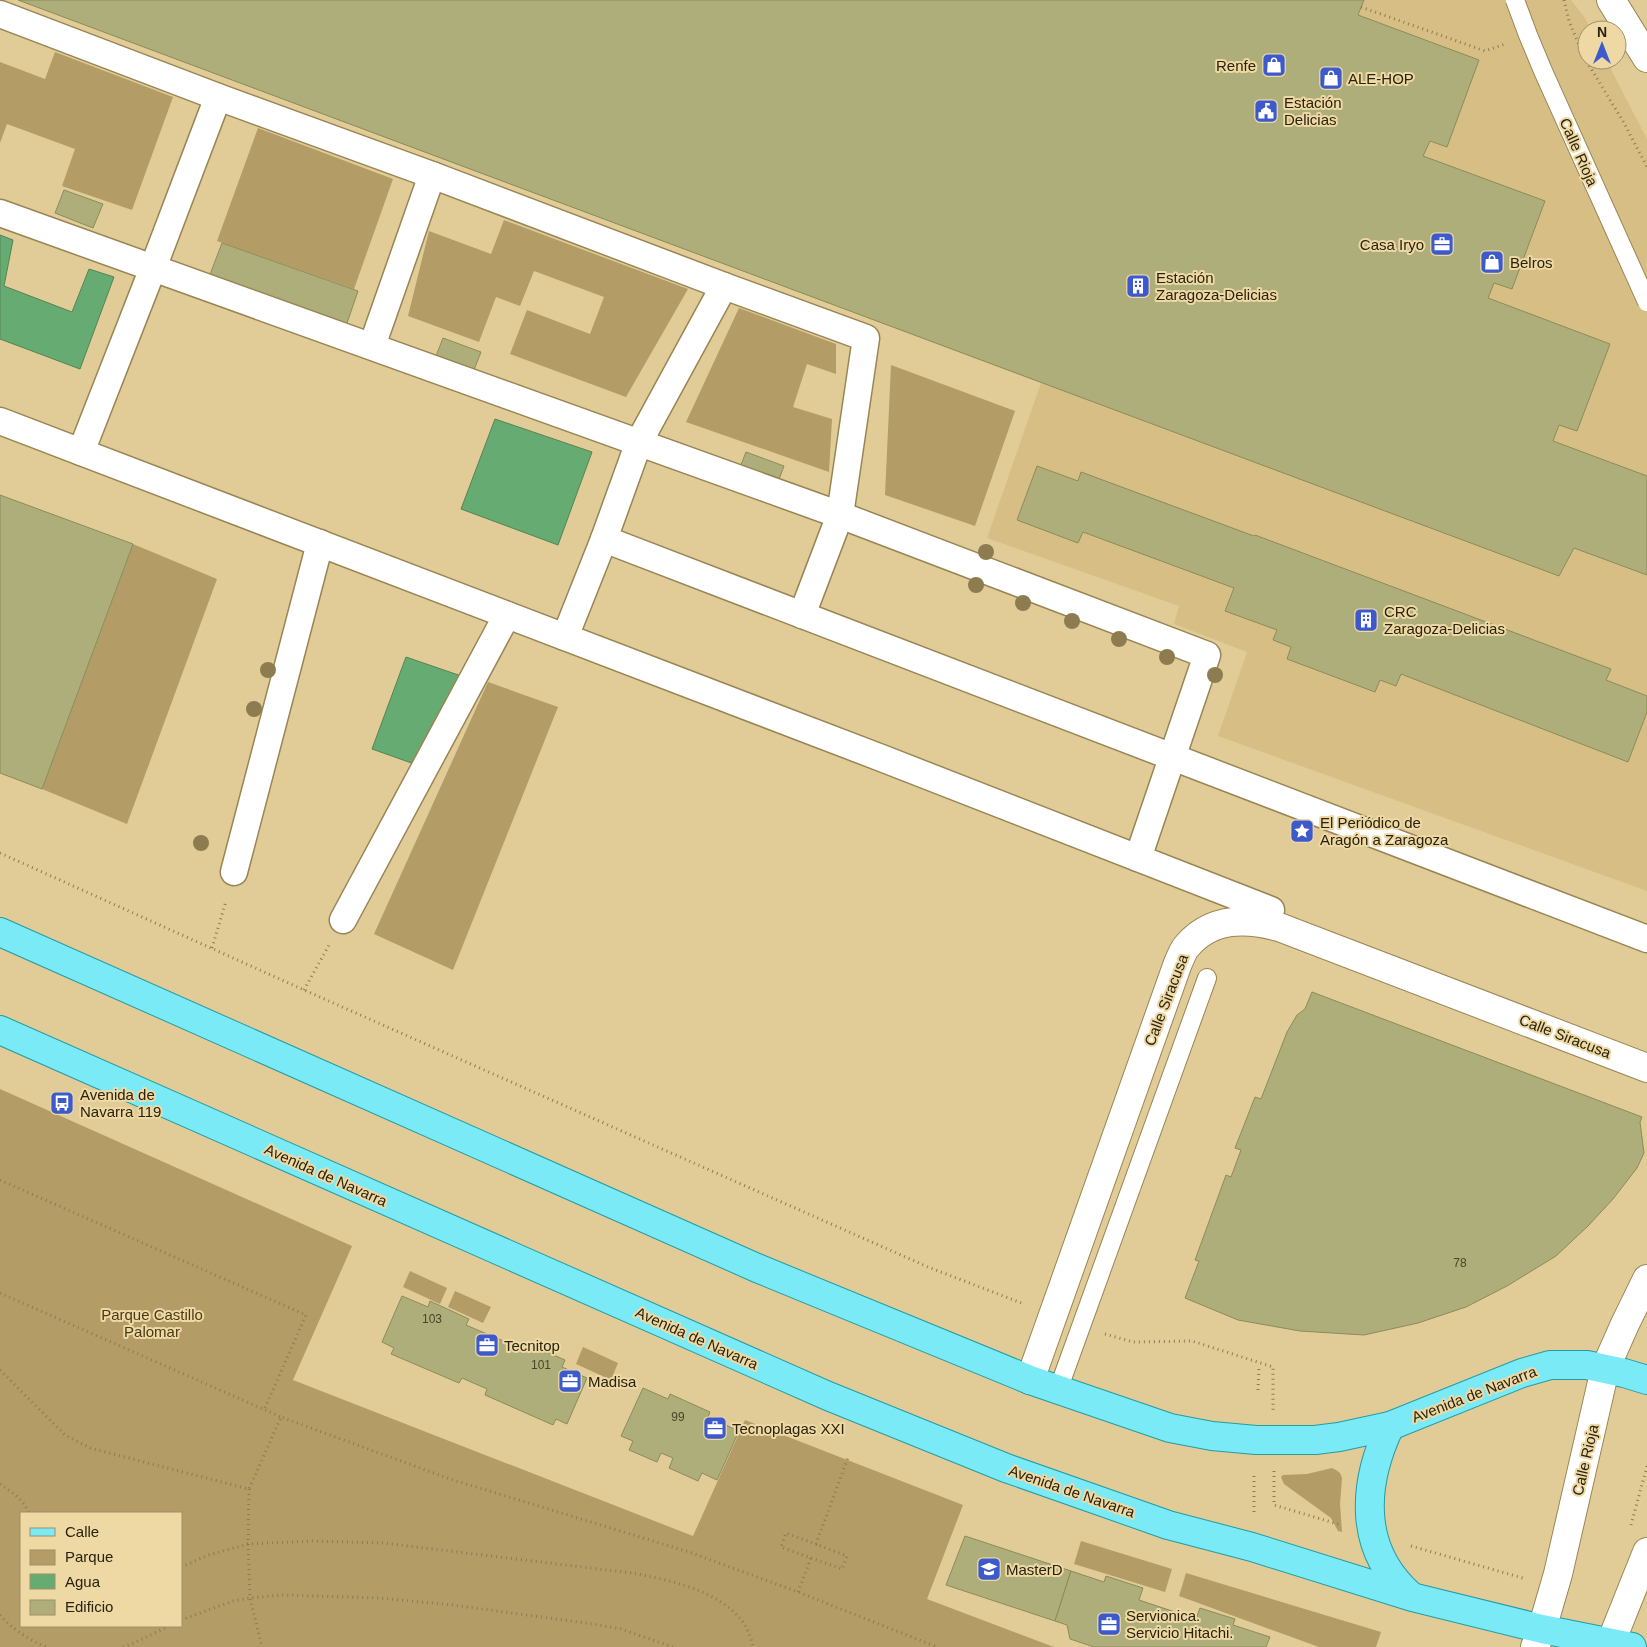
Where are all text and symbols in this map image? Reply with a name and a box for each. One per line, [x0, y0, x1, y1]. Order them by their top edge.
north arrow [1577, 20, 1627, 70]
text: N [1597, 24, 1607, 40]
shop icon: Renfe [1261, 52, 1287, 78]
place label: Renfe [1216, 57, 1256, 74]
shop icon: ALE-HOP [1318, 65, 1344, 91]
place label: ALE-HOP [1348, 70, 1414, 87]
place label: Estación Delicias [1284, 94, 1342, 128]
public building icon: Estación Delicias [1253, 98, 1279, 124]
street label: Calle Rioja [1556, 115, 1602, 189]
office icon: Casa Iryo [1429, 231, 1455, 257]
place label: Casa Iryo [1360, 236, 1424, 253]
shop icon: Belros [1479, 249, 1505, 275]
place label: Belros [1510, 254, 1553, 271]
place label: Estación Zaragoza-Delicias [1156, 269, 1277, 303]
building icon: Estación Zaragoza-Delicias [1125, 273, 1151, 299]
place label: CRC Zaragoza-Delicias [1384, 603, 1505, 637]
building icon: CRC Zaragoza-Delicias [1353, 607, 1379, 633]
place label: El Periódico de Aragón a Zaragoza [1320, 814, 1449, 848]
place icon: El Periódico de Aragón a Zaragoza [1289, 818, 1315, 844]
street label: Calle Siracusa [1141, 951, 1191, 1048]
street label: Calle Siracusa [1517, 1011, 1614, 1061]
place label: Avenida de Navarra 119 [80, 1086, 161, 1120]
bus stop icon: Avenida de Navarra 119 [49, 1090, 75, 1116]
street label: Avenida de Navarra [262, 1140, 390, 1210]
house number: 78 [1453, 1256, 1467, 1270]
street label: Avenida de Navarra [633, 1303, 761, 1373]
park label: Parque Castillo Palomar [101, 1306, 203, 1340]
house number: 103 [422, 1312, 442, 1326]
office icon: Tecnitop [474, 1332, 500, 1358]
place label: Tecnitop [504, 1337, 560, 1354]
house number: 101 [531, 1358, 551, 1372]
street label: Avenida de Navarra [1409, 1362, 1539, 1426]
office icon: Madisa [557, 1368, 583, 1394]
place label: Madisa [588, 1373, 637, 1390]
house number: 99 [671, 1410, 685, 1424]
office icon: Tecnoplagas XXI [702, 1415, 728, 1441]
place label: Tecnoplagas XXI [732, 1420, 845, 1437]
street label: Calle Rioja [1569, 1422, 1602, 1497]
street label: Avenida de Navarra [1007, 1461, 1138, 1521]
legend [20, 1512, 182, 1627]
text: Calle [65, 1523, 99, 1540]
text: Parque [65, 1548, 113, 1565]
school or university icon: MasterD [976, 1556, 1002, 1582]
place label: MasterD [1006, 1561, 1063, 1578]
text: Agua [65, 1573, 101, 1590]
text: Edificio [65, 1598, 113, 1615]
place label: Servionica. Servicio Hitachi. [1126, 1607, 1234, 1641]
office icon: Servionica. Servicio Hitachi. [1096, 1611, 1122, 1637]

